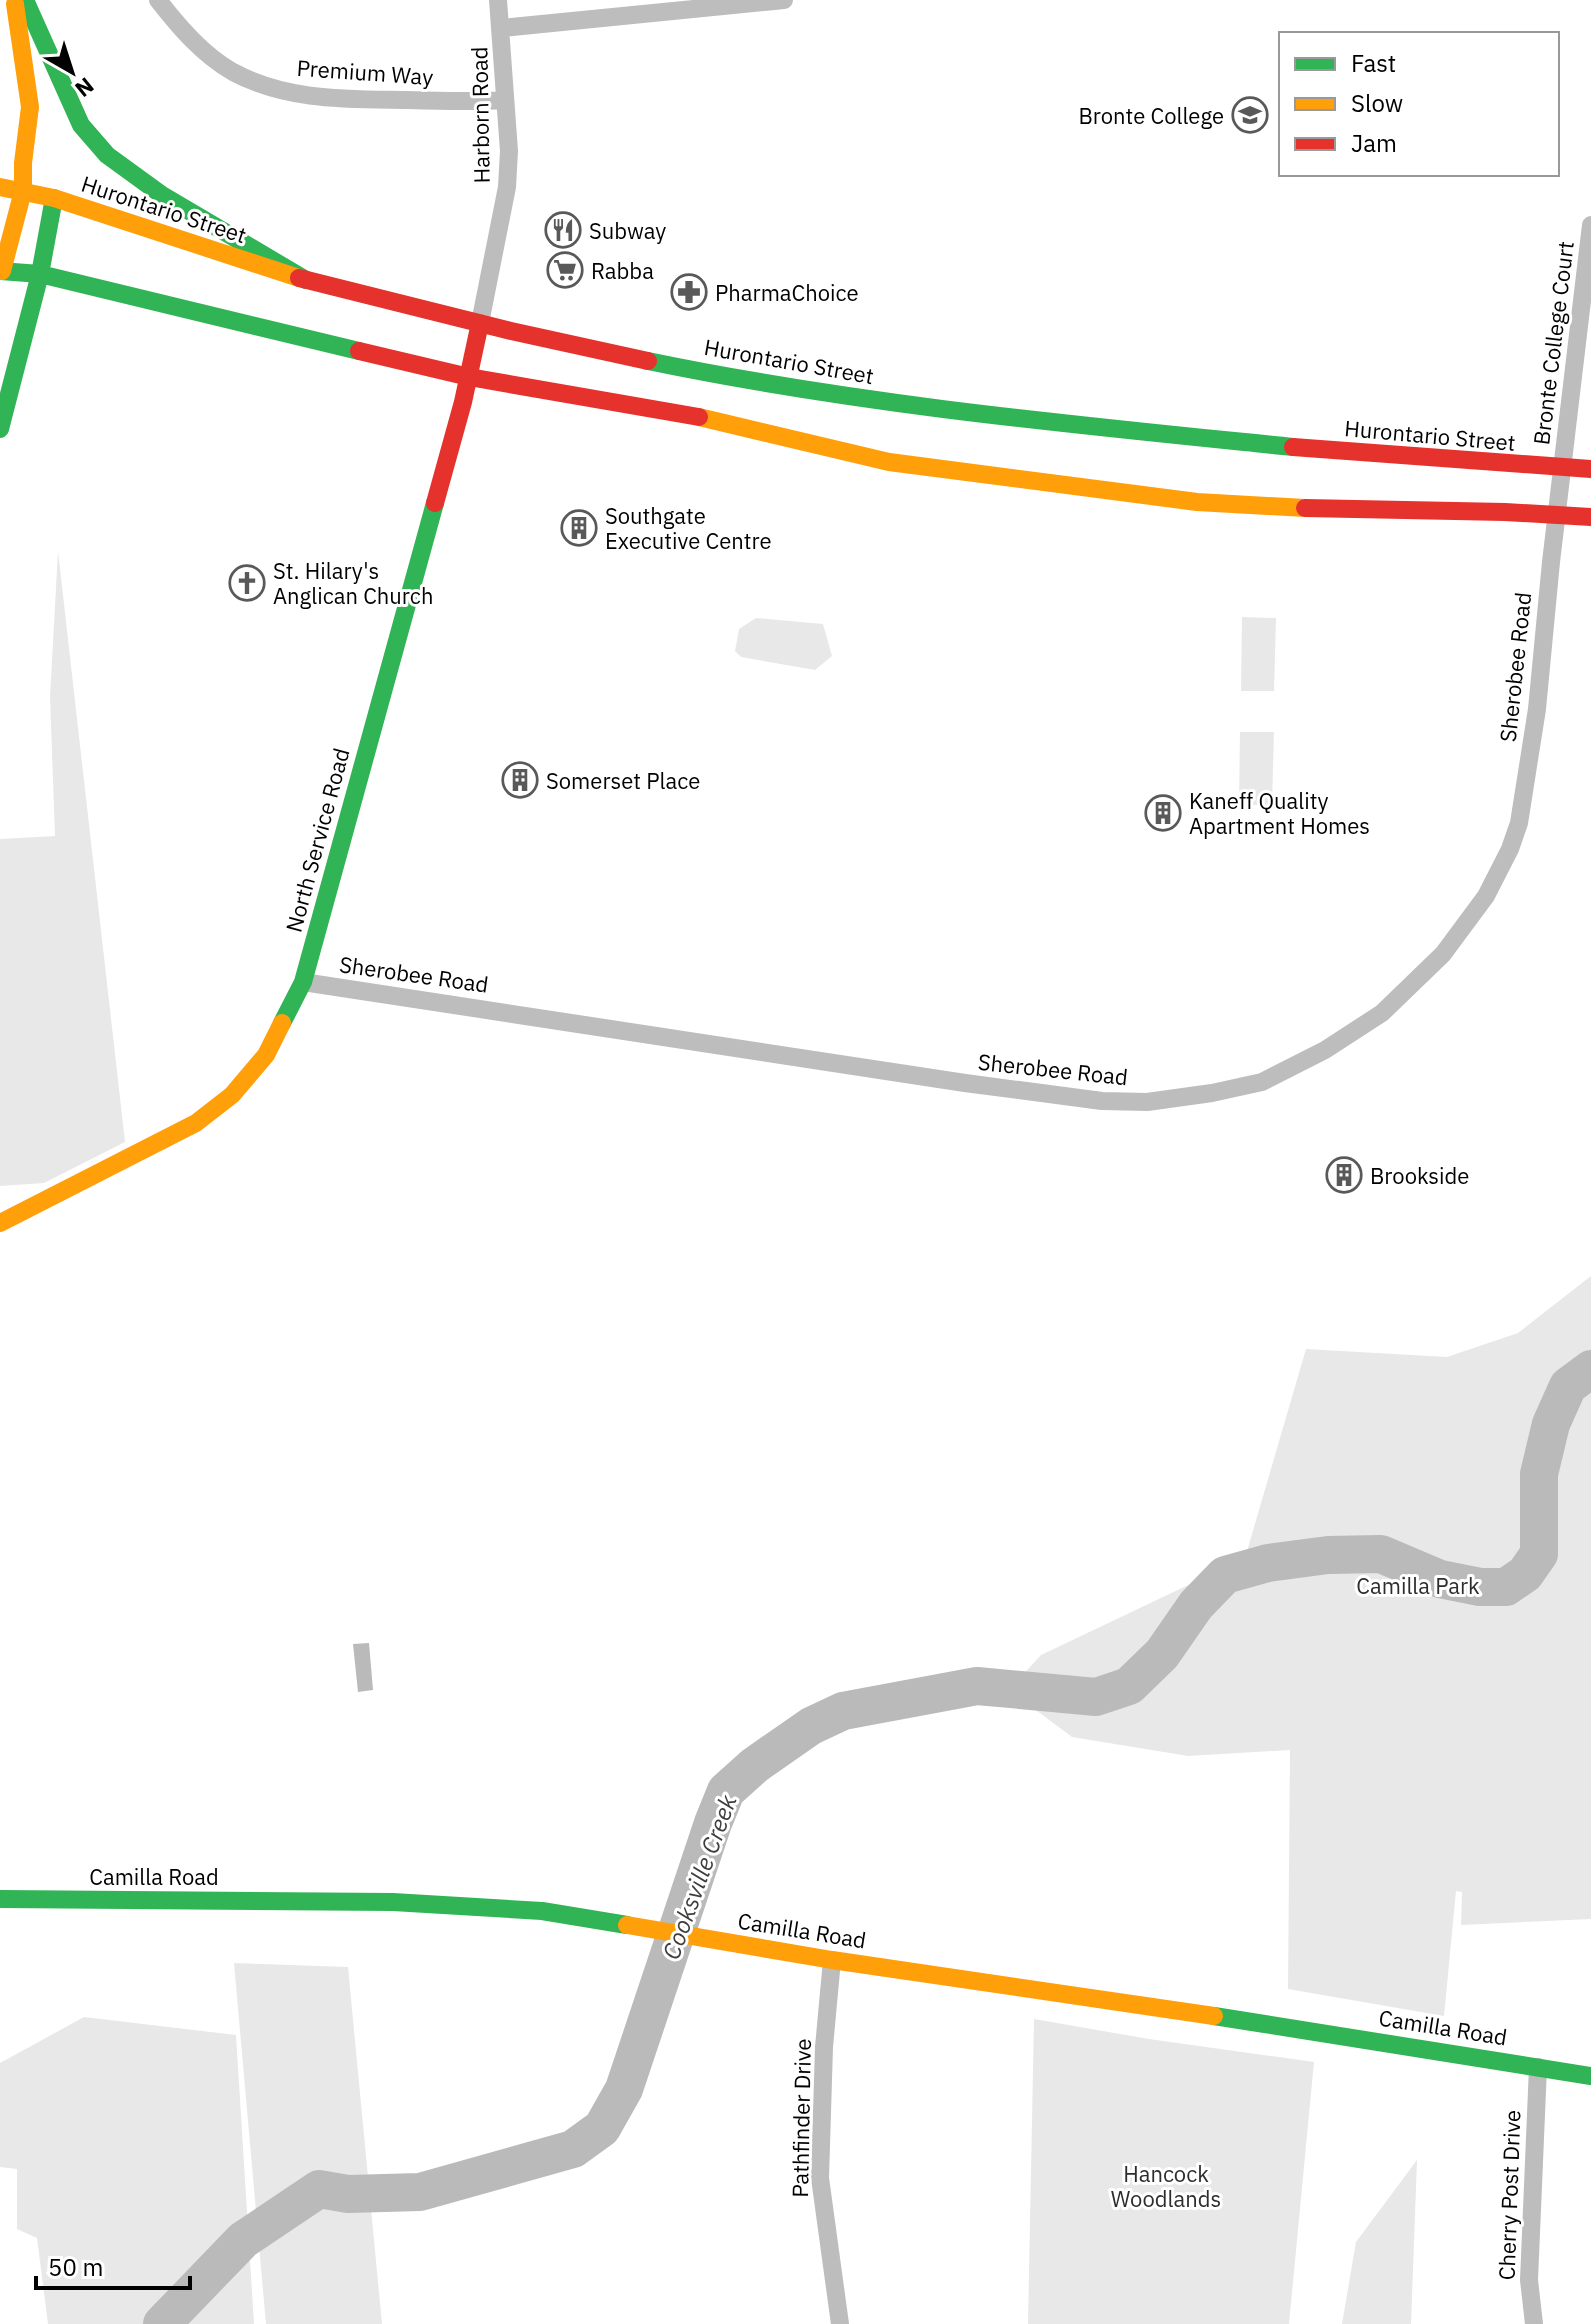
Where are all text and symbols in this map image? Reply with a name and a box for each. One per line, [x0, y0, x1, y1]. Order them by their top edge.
north arrow [32, 32, 112, 112]
legend [1279, 32, 1559, 176]
street label: Harborn Road [464, 46, 496, 184]
text: Fast [1351, 47, 1396, 79]
street label: Premium Way [296, 53, 434, 91]
text: N [70, 72, 100, 104]
text: Slow [1351, 87, 1403, 119]
school or university icon: Bronte College [1231, 96, 1269, 134]
place label: Bronte College [1078, 101, 1224, 130]
text: Jam [1351, 127, 1397, 159]
street label: Hurontario Street [78, 169, 250, 249]
restaurant icon: Subway [544, 211, 582, 249]
place label: Subway [589, 216, 666, 245]
street label: Bronte College Court [1526, 239, 1580, 447]
supermarket icon: Rabba [546, 251, 584, 289]
place label: Rabba [591, 256, 654, 285]
pharmacy icon: PharmaChoice [670, 273, 708, 311]
place label: PharmaChoice [715, 278, 859, 307]
street label: Hurontario Street [702, 332, 876, 390]
street label: Hurontario Street [1343, 413, 1517, 457]
place label: Southgate Executive Centre [605, 501, 772, 555]
building icon: Southgate Executive Centre [560, 509, 598, 547]
place label: St. Hilary's Anglican Church [273, 556, 433, 610]
church icon: St. Hilary's Anglican Church [228, 564, 266, 602]
street label: Sherobee Road [1493, 591, 1537, 743]
street label: North Service Road [278, 745, 356, 935]
building icon: Somerset Place [501, 761, 539, 799]
place label: Somerset Place [546, 766, 700, 795]
place label: Kaneff Quality Apartment Homes [1189, 786, 1370, 840]
building icon: Kaneff Quality Apartment Homes [1144, 794, 1182, 832]
street label: Sherobee Road [338, 949, 490, 999]
street label: Sherobee Road [977, 1047, 1129, 1091]
building icon: Brookside [1325, 1156, 1363, 1194]
place label: Brookside [1370, 1161, 1469, 1190]
park label: Camilla Park [1356, 1571, 1480, 1600]
water label: Cooksville Creek [654, 1790, 744, 1964]
street label: Camilla Road [89, 1862, 219, 1891]
street label: Camilla Road [736, 1906, 868, 1954]
street label: Camilla Road [1377, 2003, 1509, 2051]
street label: Pathfinder Drive [785, 2038, 817, 2198]
street label: Cherry Post Drive [1492, 2109, 1526, 2281]
park label: Hancock Woodlands [1111, 2159, 1221, 2213]
scale bar [36, 2240, 190, 2290]
text: 50 m [48, 2251, 103, 2283]

